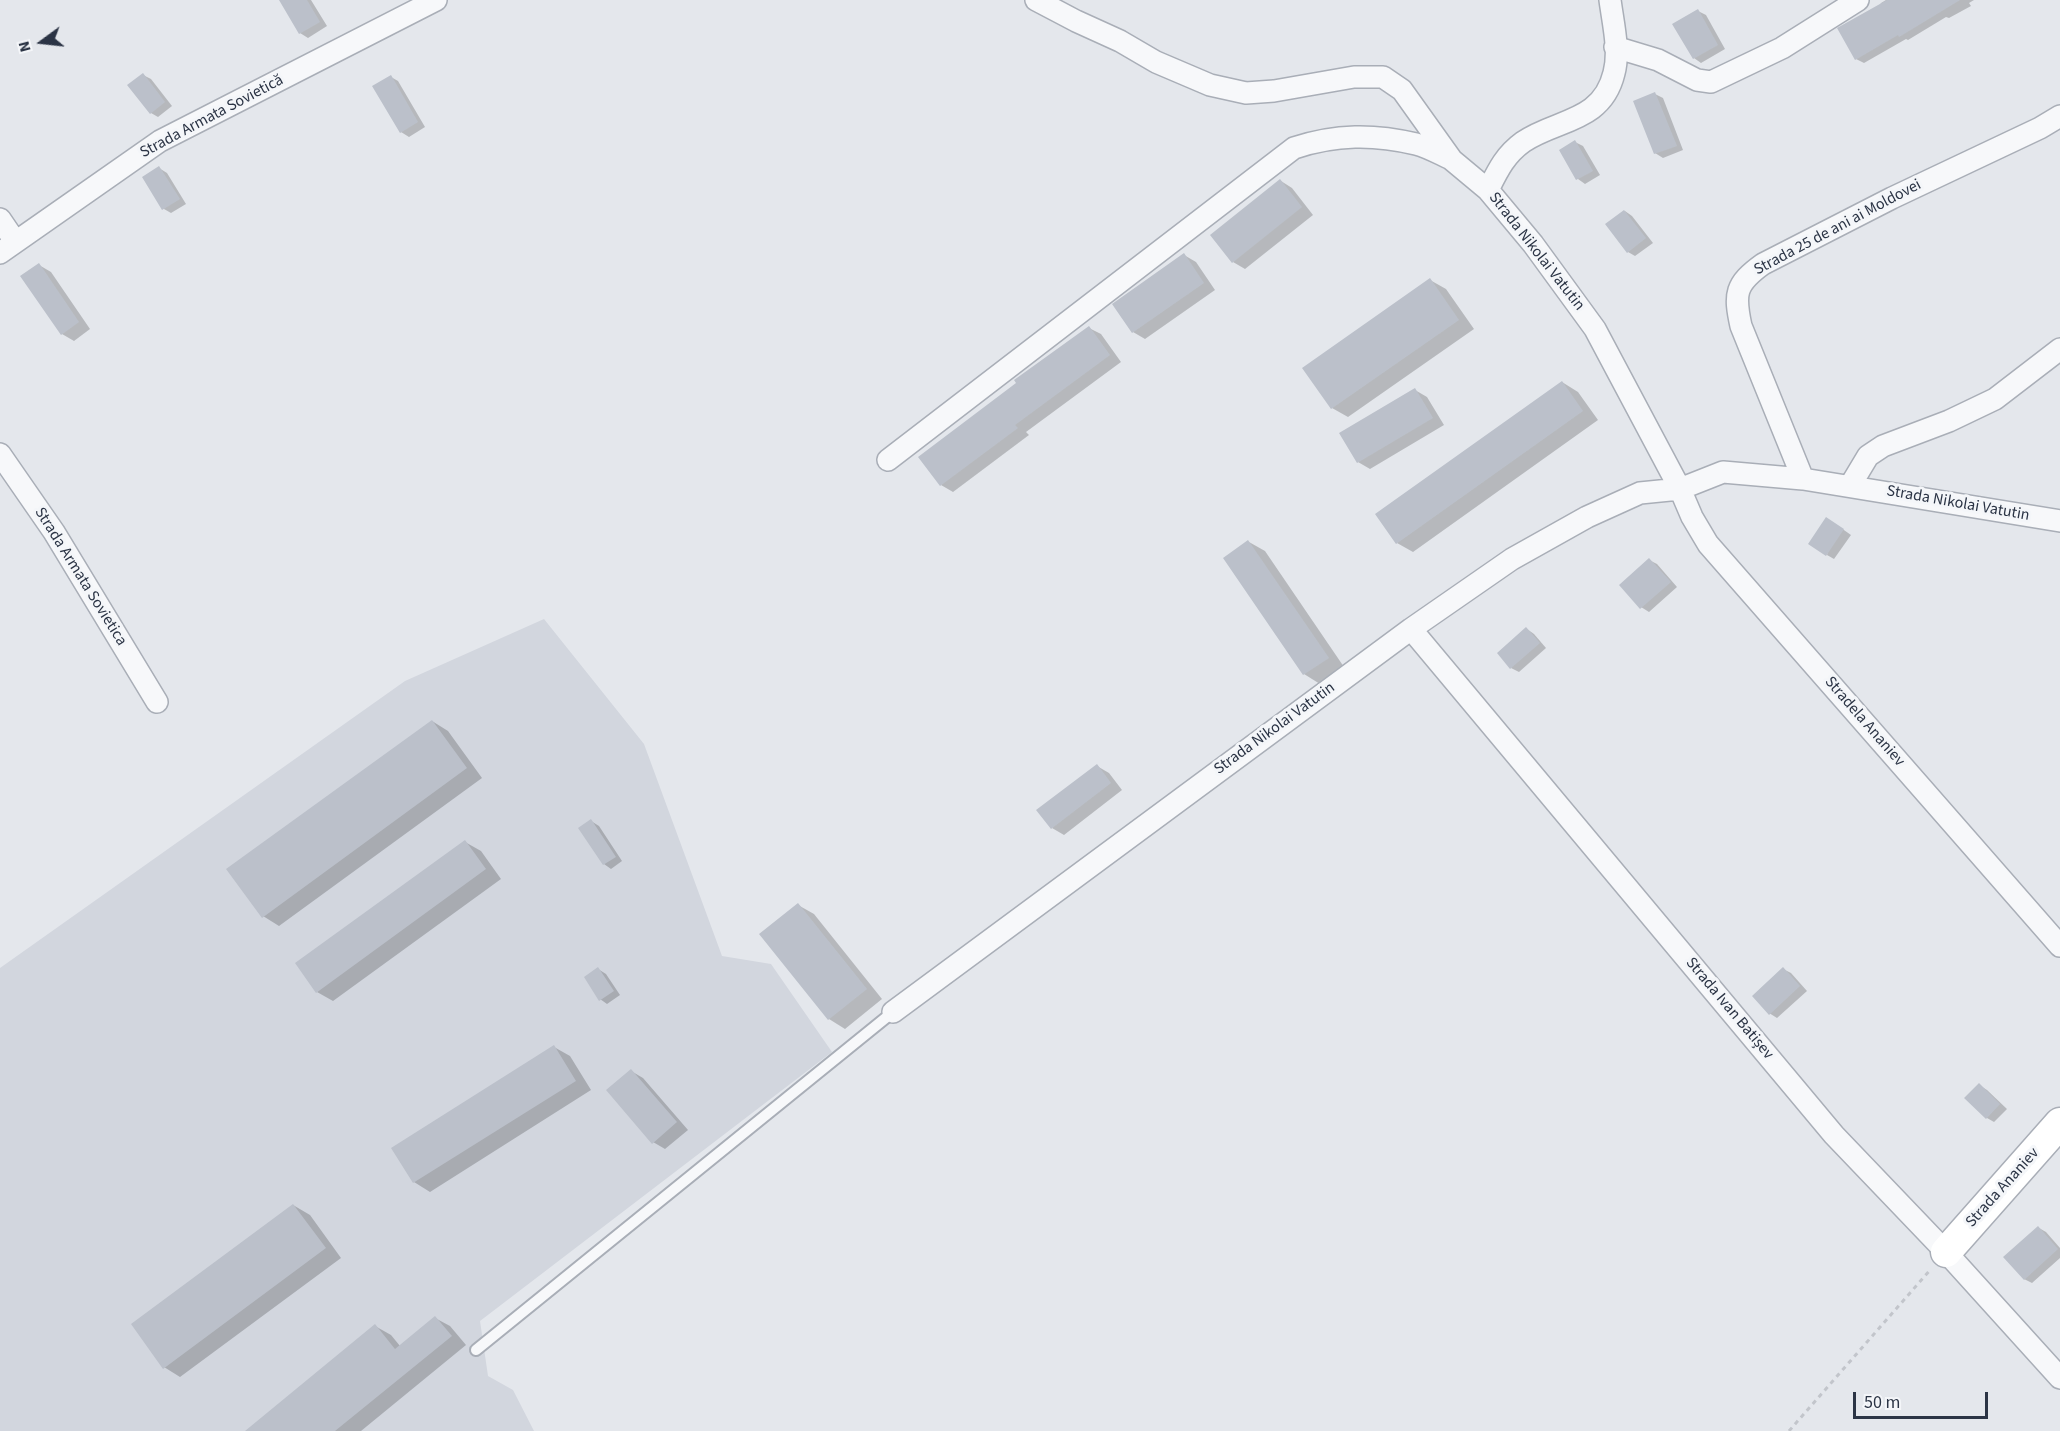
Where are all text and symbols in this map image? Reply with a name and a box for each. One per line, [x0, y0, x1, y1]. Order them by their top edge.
north arrow [12, 12, 72, 72]
text: N [13, 39, 37, 55]
street label: Strada Armata Sovietică [137, 71, 287, 163]
street label: Strada 25 de ani ai Moldovei [1751, 176, 1925, 280]
street label: Strada Nikolai Vatutin [1484, 189, 1588, 315]
street label: Strada Nikolai Vatutin [1885, 482, 2031, 526]
street label: Strada Armata Sovietica [30, 504, 130, 650]
street label: Stradela Ananiev [1820, 673, 1908, 771]
street label: Strada Nikolai Vatutin [1211, 679, 1339, 779]
street label: Strada Ivan Batișev [1681, 954, 1777, 1064]
street label: Strada Ananiev [1962, 1144, 2044, 1232]
scale bar [1856, 1380, 1991, 1418]
text: 50 m [1864, 1390, 1900, 1415]

